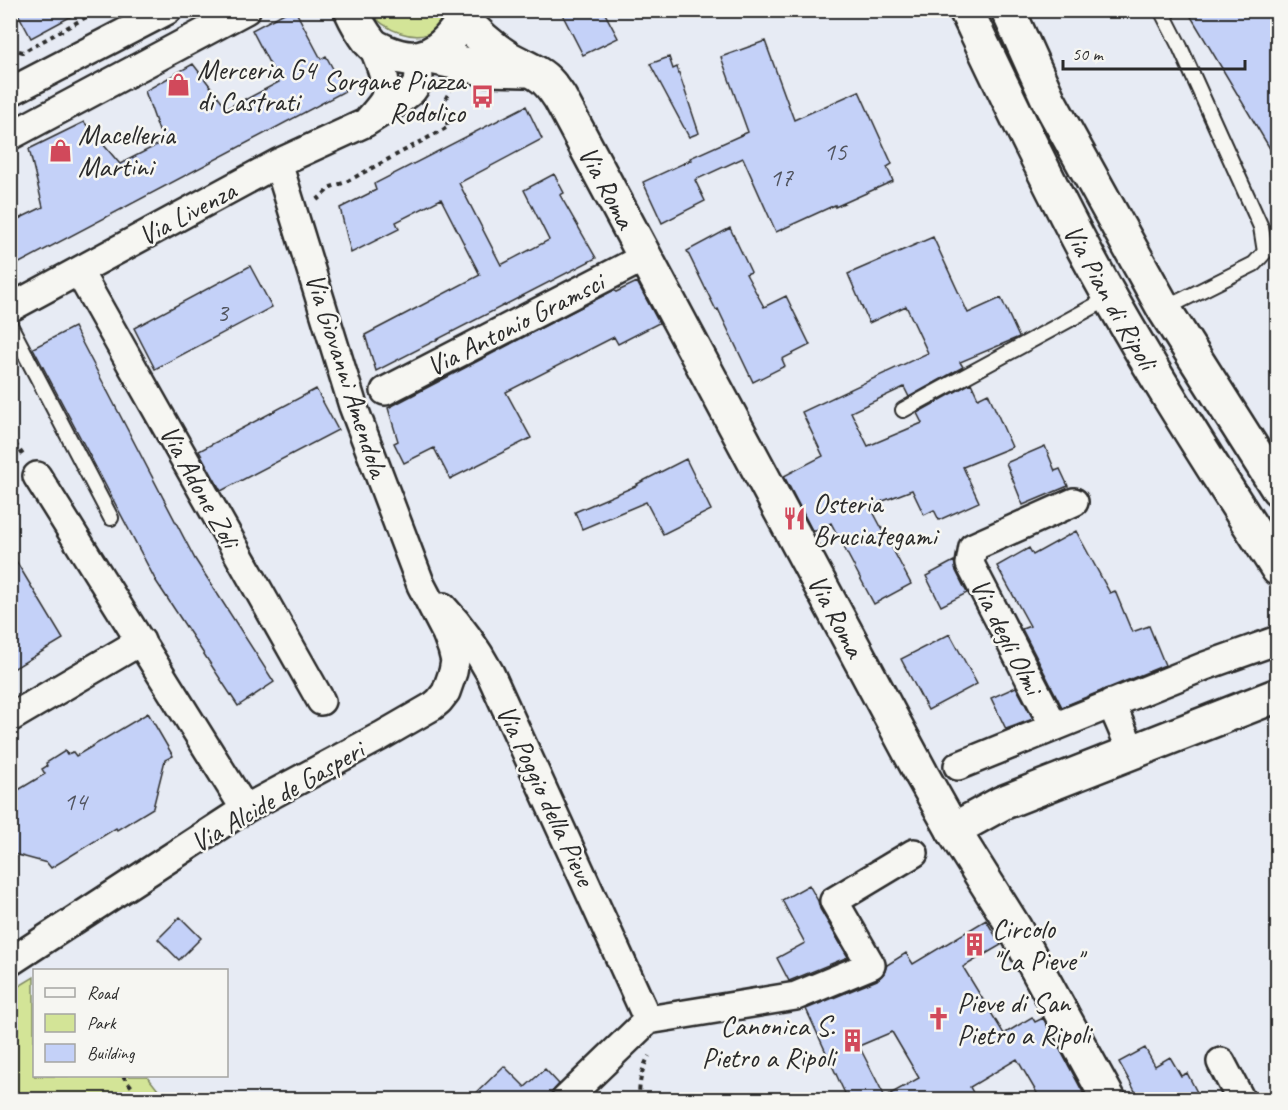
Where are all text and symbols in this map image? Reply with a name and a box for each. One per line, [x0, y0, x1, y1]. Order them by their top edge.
scale bar [1063, 33, 1244, 71]
text: 50 m [1072, 43, 1105, 65]
place label: Merceria G4 di Castrati [197, 52, 318, 119]
place label: Sorgane Piazza Rodolico [323, 63, 468, 130]
shop icon: Merceria G4 di Castrati [166, 72, 192, 98]
bus stop icon: Sorgane Piazza Rodolico [470, 83, 496, 109]
place label: Macelleria Martini [78, 117, 176, 184]
house number: 15 [823, 135, 848, 168]
shop icon: Macelleria Martini [47, 137, 73, 163]
street label: Via Roma [571, 139, 645, 236]
house number: 17 [769, 161, 794, 194]
street label: Via Livenza [132, 172, 243, 253]
street label: Via Pian di Ripoli [1056, 218, 1167, 379]
street label: Via Antonio Gramsci [421, 263, 613, 384]
street label: Via Giovanni Amendola [298, 269, 397, 484]
house number: 3 [216, 296, 230, 329]
street label: Via Adone Zoli [152, 419, 250, 557]
place label: Osteria Bruciategami [813, 486, 940, 553]
restaurant icon: Osteria Bruciategami [782, 506, 808, 532]
street label: Via Roma [800, 568, 874, 664]
street label: Via degli Olmi [963, 572, 1053, 703]
street label: Via Poggio della Pieve [489, 699, 604, 893]
street label: Via Alcide de Gasperi [184, 730, 373, 860]
house number: 14 [63, 785, 89, 818]
place label: Circolo "La Pieve" [992, 911, 1087, 978]
building icon: Circolo "La Pieve" [961, 931, 987, 957]
legend [33, 969, 228, 1077]
text: Road [87, 982, 120, 1004]
place label: Pieve di San Pietro a Ripoli [957, 985, 1094, 1052]
church icon: Pieve di San Pietro a Ripoli [926, 1005, 952, 1031]
place label: Canonica S. Pietro a Ripoli [702, 1008, 839, 1075]
text: Park [87, 1012, 117, 1034]
building icon: Canonica S. Pietro a Ripoli [840, 1028, 866, 1054]
text: Building [87, 1042, 136, 1064]

